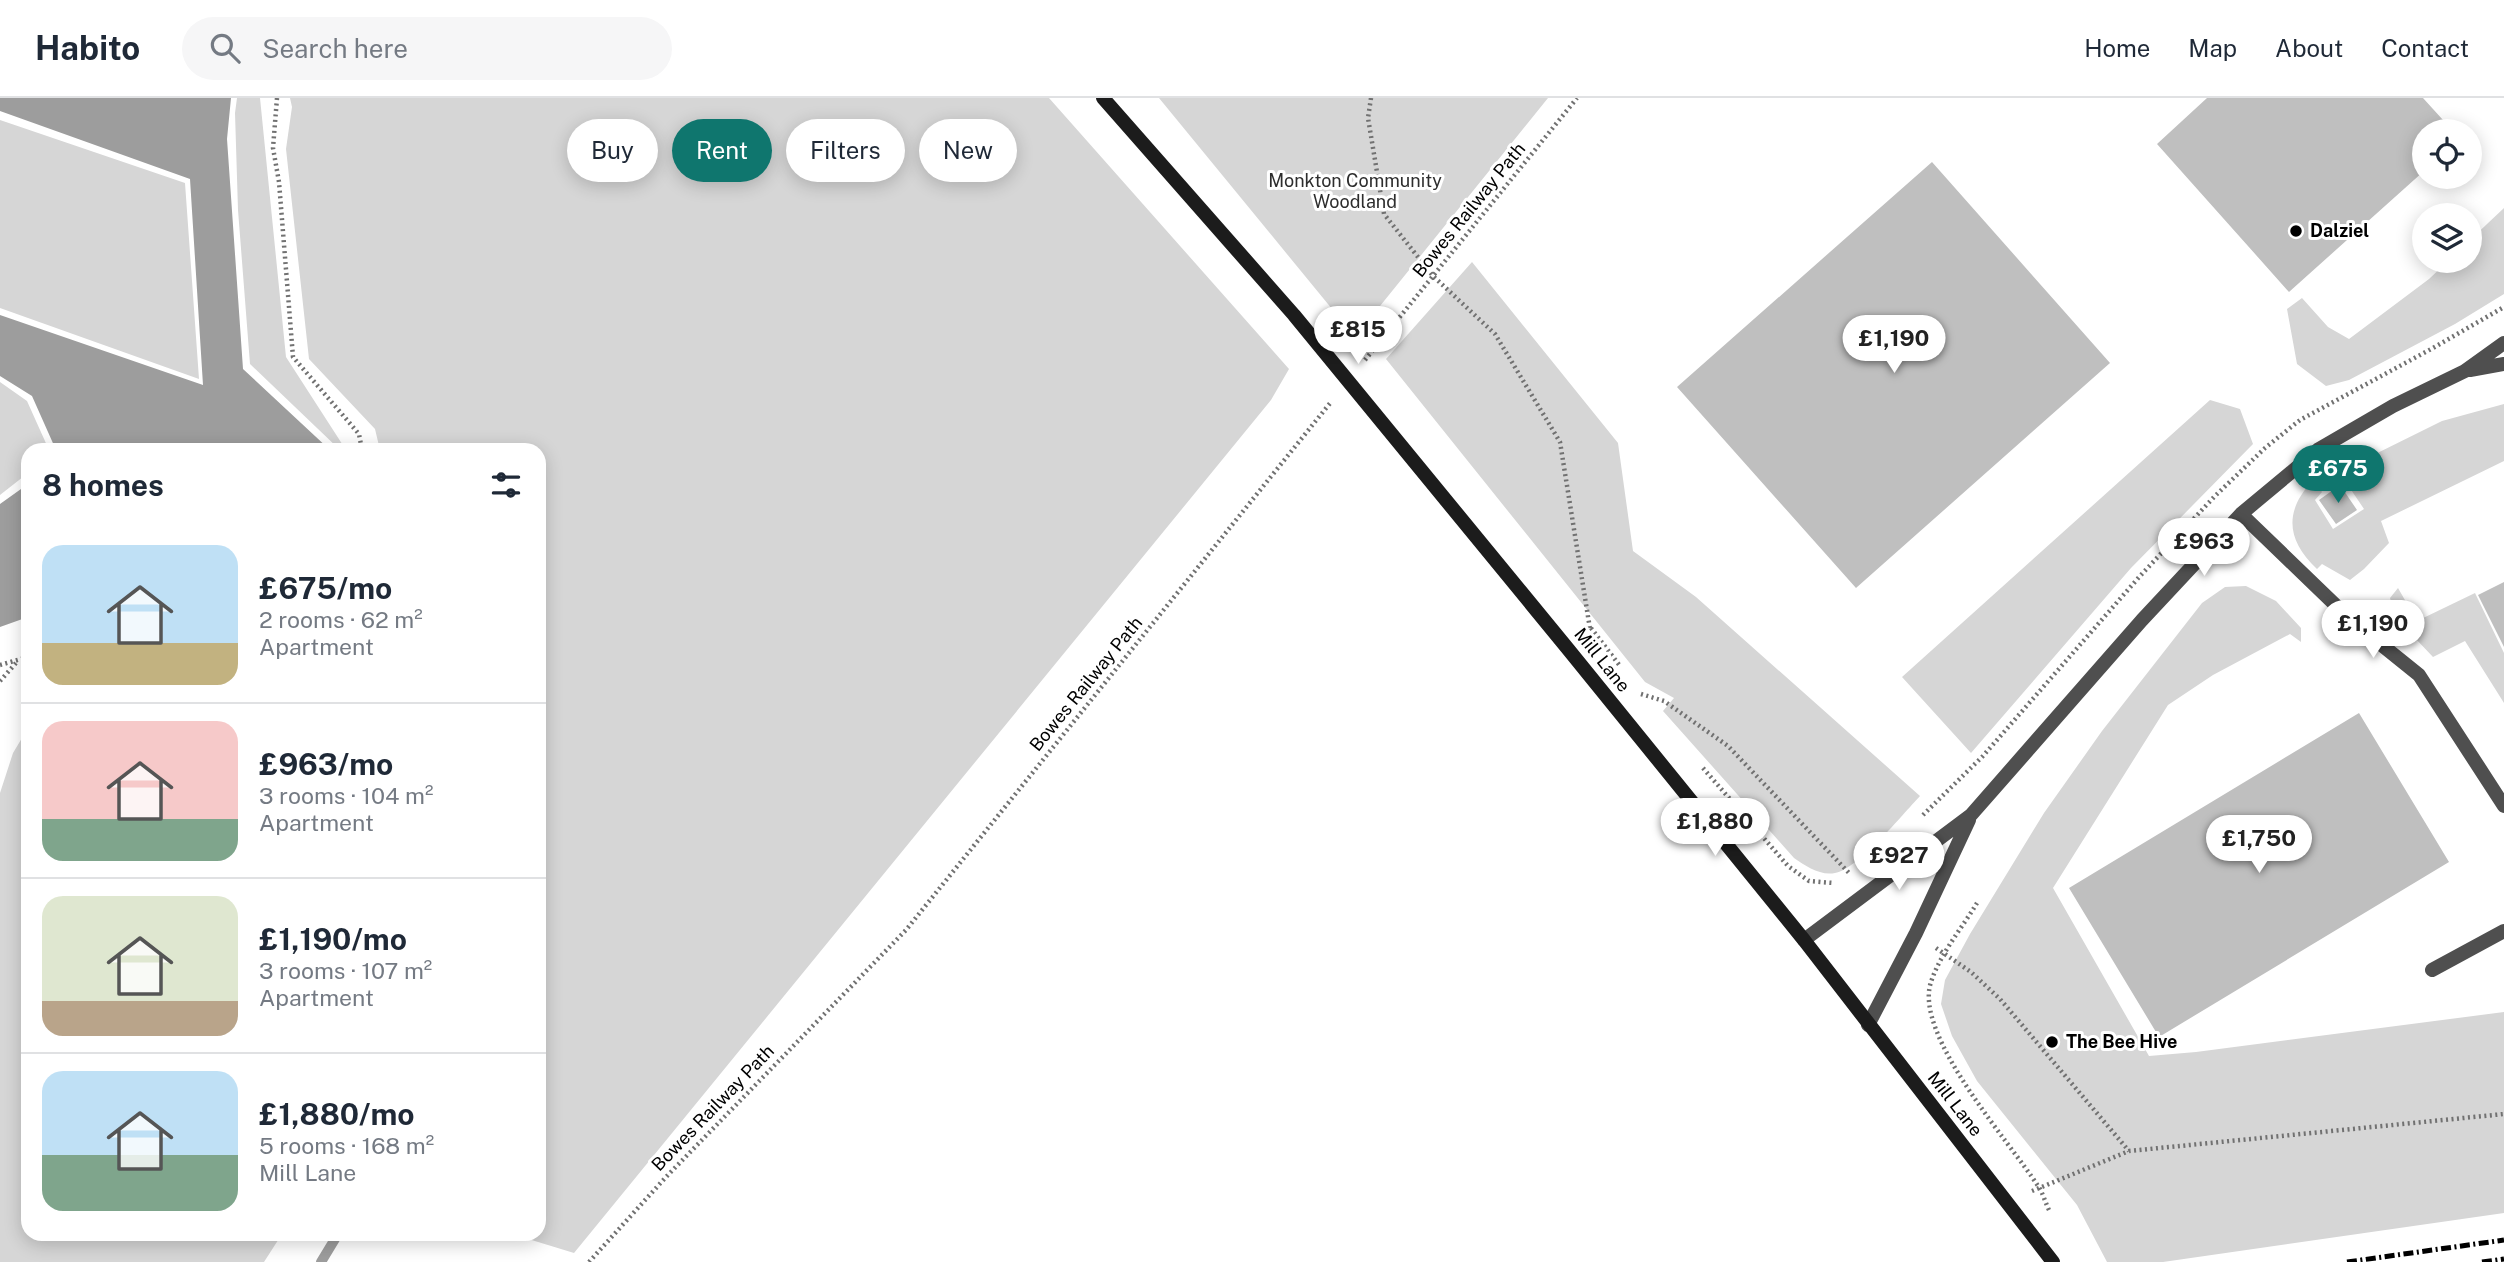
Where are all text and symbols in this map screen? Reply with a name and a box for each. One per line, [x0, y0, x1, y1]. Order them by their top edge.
search box [182, 17, 672, 80]
text: Habito [35, 29, 140, 67]
icon: search [206, 29, 244, 67]
text: Search here [262, 33, 408, 64]
text: Home [2084, 34, 2150, 62]
text: Map [2188, 34, 2237, 62]
text: About [2275, 34, 2343, 62]
text: Contact [2381, 34, 2469, 62]
chip: Buy [567, 119, 658, 182]
chip: Rent [672, 119, 772, 182]
chip: Filters [786, 119, 905, 182]
chip: New [919, 119, 1017, 182]
map controls [2412, 119, 2482, 273]
button: locate [2412, 119, 2482, 189]
street label: Bowes Railway Path [1408, 138, 1529, 281]
park label: Monkton Community Woodland [1268, 170, 1442, 212]
button: layers [2412, 203, 2482, 273]
place label: Dalziel [2310, 220, 2369, 241]
marker: Dalziel [2288, 223, 2304, 239]
pin: £815 [1317, 306, 1399, 366]
text: £815 [1330, 315, 1386, 342]
pin: £1,190 [1837, 316, 1951, 375]
text: £1,190 [1859, 324, 1929, 351]
pin: £675 [2297, 446, 2379, 505]
text: £675 [2308, 454, 2368, 481]
icon: filters [487, 466, 525, 504]
text: 8 homes [42, 467, 164, 503]
pin: £963 [2163, 518, 2245, 578]
text: £963 [2174, 527, 2234, 554]
text: £675/mo [259, 570, 392, 606]
icon: home [98, 573, 182, 657]
pin: £1,190 [2316, 601, 2430, 660]
text: 2 rooms · 62 m² [259, 606, 423, 633]
text: £1,190 [2338, 609, 2408, 636]
street label: Bowes Railway Path [1025, 612, 1146, 755]
street label: Mill Lane [1570, 623, 1635, 696]
text: Apartment [259, 633, 374, 660]
text: £963/mo [259, 746, 393, 782]
icon: home [98, 749, 182, 833]
text: 3 rooms · 104 m² [259, 782, 433, 809]
pin: £1,880 [1658, 798, 1772, 858]
text: £1,880 [1677, 807, 1753, 834]
text: Apartment [259, 809, 374, 836]
pin: £1,750 [2202, 816, 2316, 875]
text: £1,750 [2222, 824, 2296, 851]
pin: £927 [1858, 832, 1940, 892]
text: £927 [1869, 841, 1929, 868]
text: £1,190/mo [259, 921, 407, 957]
icon: home [98, 924, 182, 1008]
text: 3 rooms · 107 m² [259, 957, 432, 984]
text: Apartment [259, 984, 374, 1011]
place label: The Bee Hive [2066, 1031, 2177, 1052]
marker: The Bee Hive [2044, 1034, 2060, 1050]
street label: Bowes Railway Path [647, 1040, 778, 1175]
street label: Mill Lane [1924, 1067, 1987, 1140]
text: £1,880/mo [259, 1096, 415, 1132]
icon: home [98, 1099, 182, 1183]
text: 5 rooms · 168 m² [259, 1132, 434, 1159]
text: Mill Lane [259, 1159, 356, 1186]

